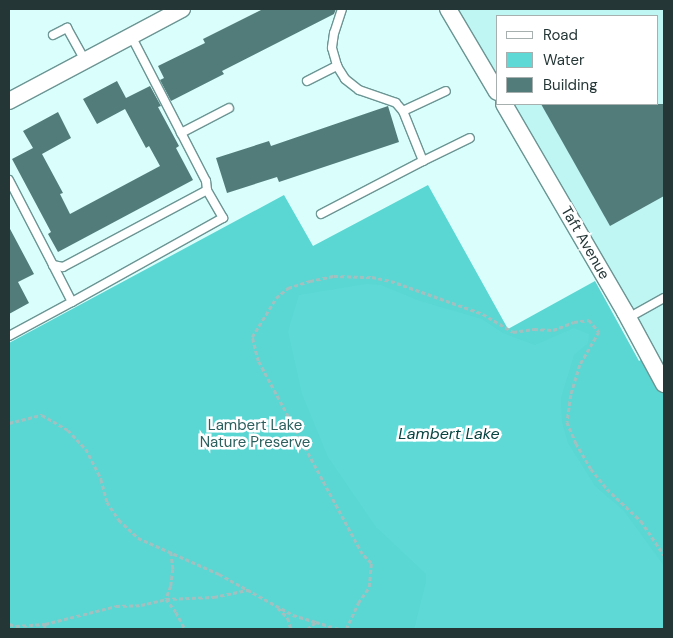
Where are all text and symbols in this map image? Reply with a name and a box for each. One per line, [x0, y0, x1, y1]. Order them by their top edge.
legend [496, 15, 658, 105]
text: Road [543, 25, 578, 45]
text: Water [543, 50, 584, 70]
text: Building [543, 75, 598, 95]
street label: Taft Avenue [557, 203, 613, 283]
park label: Lambert Lake Nature Preserve [200, 416, 310, 451]
water label: Lambert Lake [398, 424, 500, 444]

